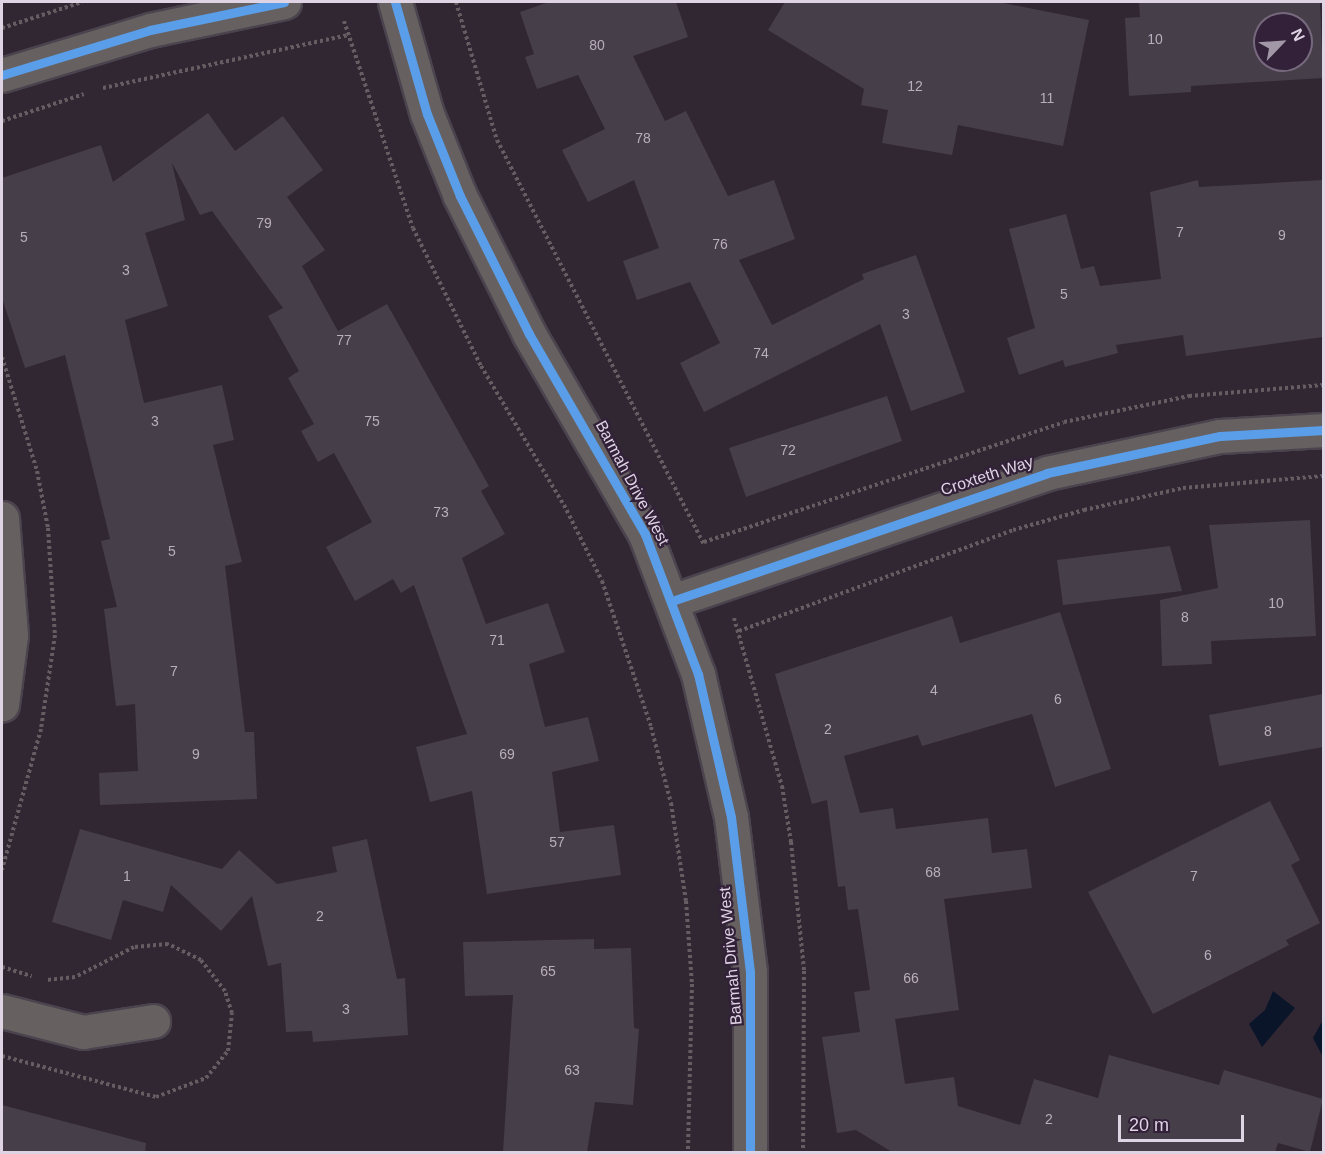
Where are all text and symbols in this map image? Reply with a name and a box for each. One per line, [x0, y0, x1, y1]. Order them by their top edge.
north arrow [1253, 12, 1313, 72]
text: N [1288, 26, 1308, 44]
house number: 10 [1147, 31, 1163, 47]
house number: 80 [589, 37, 605, 53]
house number: 12 [907, 78, 923, 94]
house number: 11 [1040, 90, 1054, 106]
house number: 78 [635, 130, 651, 146]
house number: 79 [256, 215, 272, 231]
house number: 7 [1176, 224, 1184, 240]
house number: 9 [1278, 227, 1286, 243]
house number: 5 [20, 229, 28, 245]
house number: 76 [712, 236, 728, 252]
house number: 3 [122, 262, 130, 278]
house number: 5 [1060, 286, 1068, 302]
house number: 3 [902, 306, 910, 322]
house number: 77 [336, 332, 352, 348]
house number: 74 [753, 345, 769, 361]
house number: 3 [151, 413, 159, 429]
house number: 75 [364, 413, 380, 429]
street label: Barmah Drive West [591, 417, 673, 549]
house number: 72 [780, 442, 796, 458]
street label: Croxteth Way [938, 452, 1036, 500]
house number: 73 [433, 504, 449, 520]
house number: 5 [168, 543, 176, 559]
house number: 10 [1268, 595, 1284, 611]
house number: 8 [1181, 609, 1189, 625]
house number: 71 [489, 632, 505, 648]
house number: 7 [170, 663, 178, 679]
house number: 4 [930, 682, 938, 698]
house number: 6 [1054, 691, 1062, 707]
house number: 2 [824, 721, 832, 737]
house number: 8 [1264, 723, 1272, 739]
house number: 9 [192, 746, 200, 762]
house number: 69 [499, 746, 515, 762]
house number: 57 [549, 834, 565, 850]
house number: 68 [925, 864, 941, 880]
house number: 1 [123, 868, 131, 884]
house number: 7 [1190, 868, 1198, 884]
street label: Barmah Drive West [715, 886, 747, 1026]
house number: 2 [316, 908, 324, 924]
house number: 6 [1204, 947, 1212, 963]
house number: 65 [540, 963, 556, 979]
house number: 66 [903, 970, 919, 986]
house number: 3 [342, 1001, 350, 1017]
house number: 63 [564, 1062, 580, 1078]
scale bar [1121, 1103, 1247, 1141]
house number: 2 [1045, 1111, 1053, 1127]
text: 20 m [1129, 1115, 1169, 1135]

